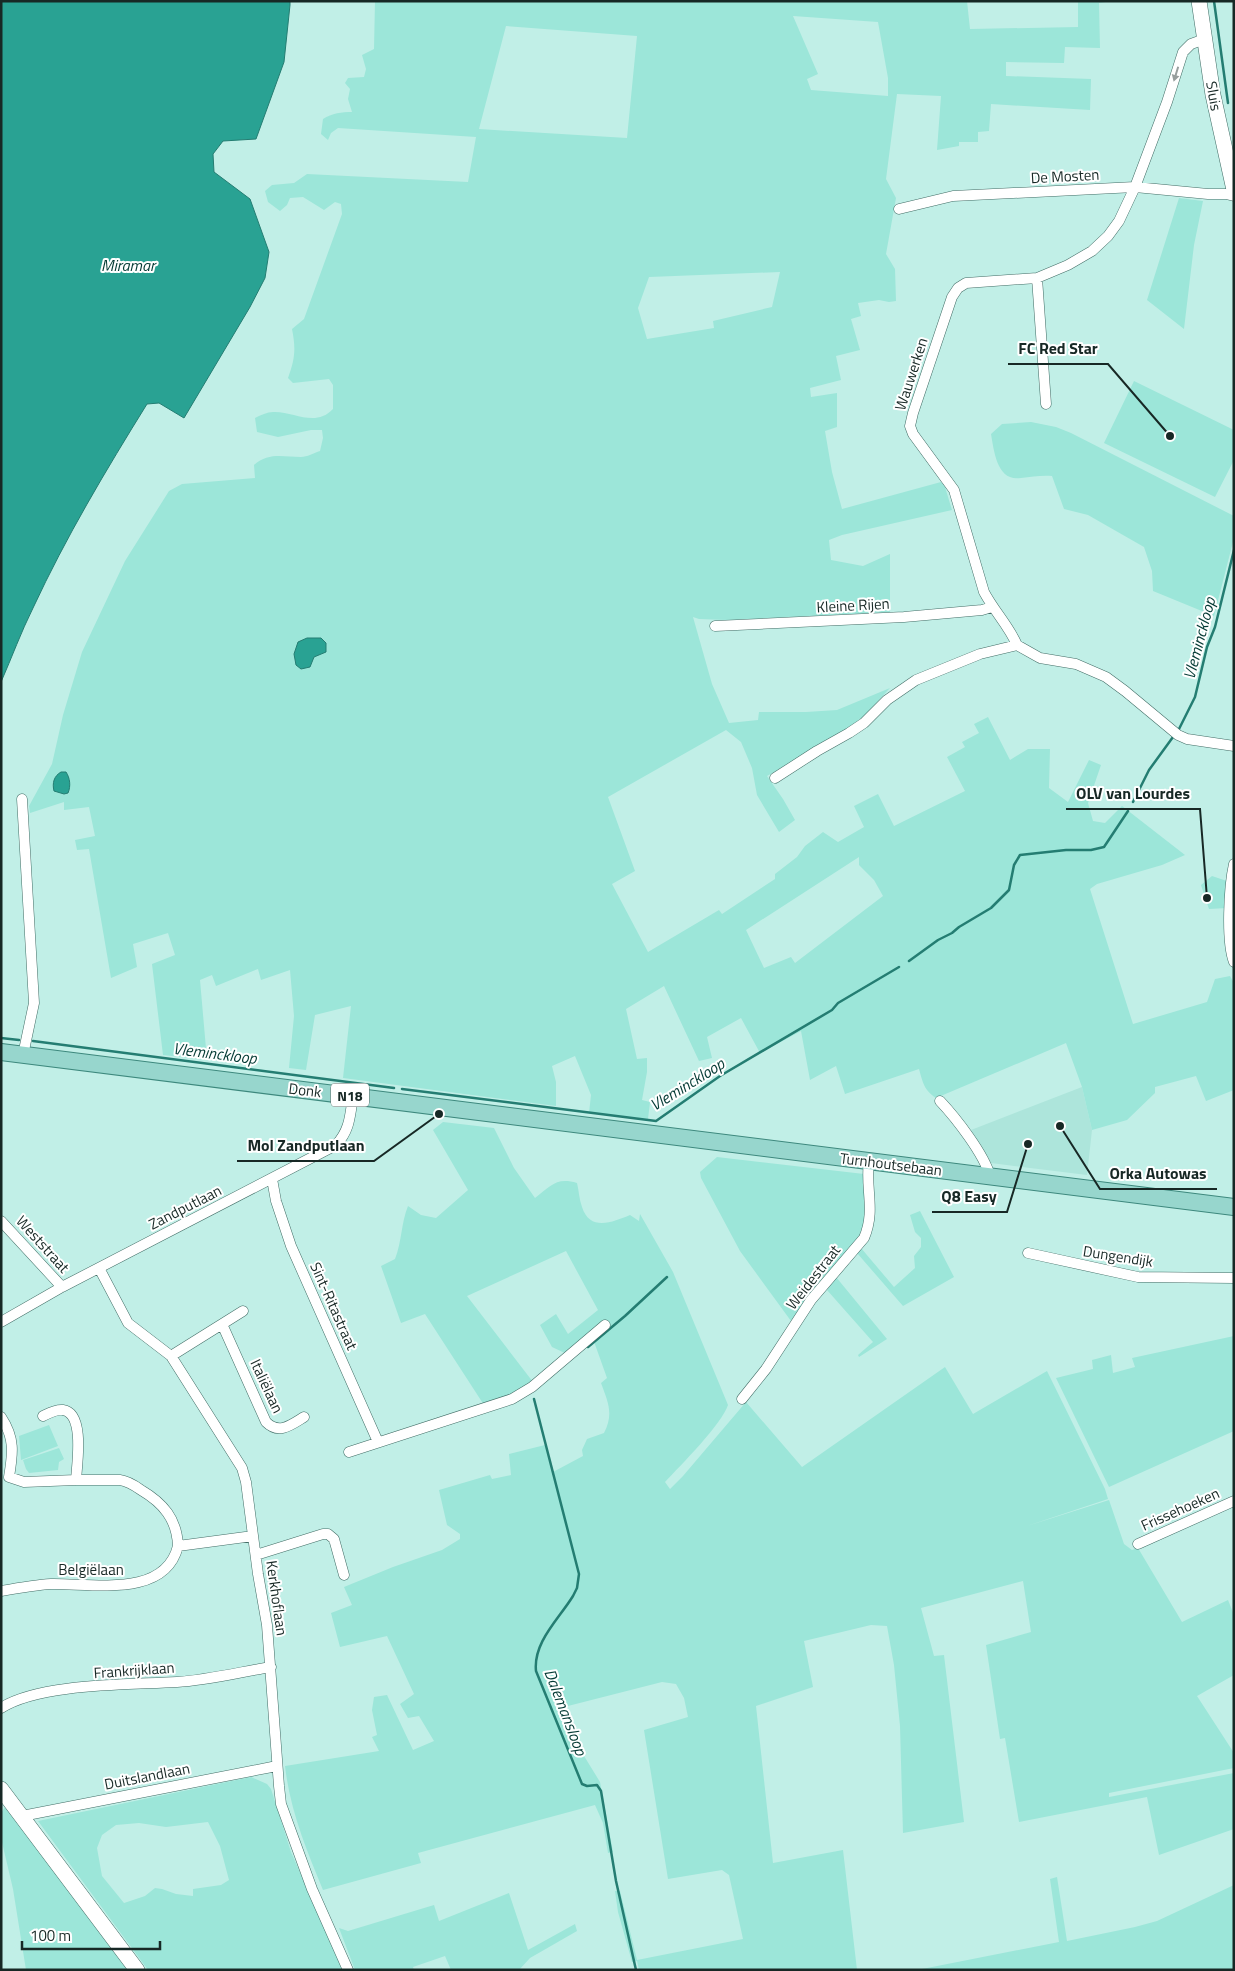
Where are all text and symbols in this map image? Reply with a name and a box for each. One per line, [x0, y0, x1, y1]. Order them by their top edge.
one-way arrow [1171, 66, 1179, 81]
street label: Sluis [1200, 79, 1228, 113]
street label: De Mosten [1030, 163, 1100, 189]
water label: Miramar [101, 253, 157, 277]
callout: FC Red Star [1008, 333, 1108, 364]
street label: Wauwerken [888, 335, 934, 413]
text: FC Red Star [1018, 336, 1098, 360]
street label: Kleine Rijen [816, 592, 890, 618]
water label: Vleminckloop [1177, 593, 1222, 682]
callout: OLV van Lourdes [1066, 778, 1200, 809]
text: OLV van Lourdes [1076, 781, 1190, 805]
water label: Vleminckloop [172, 1036, 259, 1070]
water label: Vleminckloop [645, 1051, 730, 1116]
street label: Donk [287, 1077, 323, 1103]
road number: N18 [331, 1084, 369, 1106]
callout: Mol Zandputlaan [237, 1130, 374, 1161]
text: Mol Zandputlaan [247, 1133, 365, 1157]
street label: Turnhoutsebaan [839, 1146, 943, 1182]
callout: Orka Autowas [1100, 1158, 1217, 1189]
text: Orka Autowas [1109, 1161, 1207, 1185]
street label: Zandputlaan [144, 1179, 226, 1235]
callout: Q8 Easy [932, 1181, 1007, 1212]
text: Q8 Easy [941, 1184, 997, 1208]
street label: Weststraat [11, 1210, 76, 1278]
street label: Weidestraat [780, 1239, 846, 1314]
street label: Dungendijk [1081, 1239, 1155, 1273]
street label: Sint-Ritastraat [304, 1258, 364, 1354]
street label: Italiëlaan [244, 1355, 290, 1417]
street label: Frissehoeken [1137, 1481, 1223, 1537]
street label: Belgiëlaan [58, 1558, 124, 1581]
street label: Kerkhoflaan [260, 1559, 294, 1637]
street label: Frankrijklaan [93, 1656, 175, 1684]
water label: Dalemansloop [538, 1665, 594, 1760]
street label: Duitslandlaan [102, 1756, 192, 1796]
scale bar [22, 1918, 160, 1950]
text: 100 m [30, 1924, 71, 1947]

